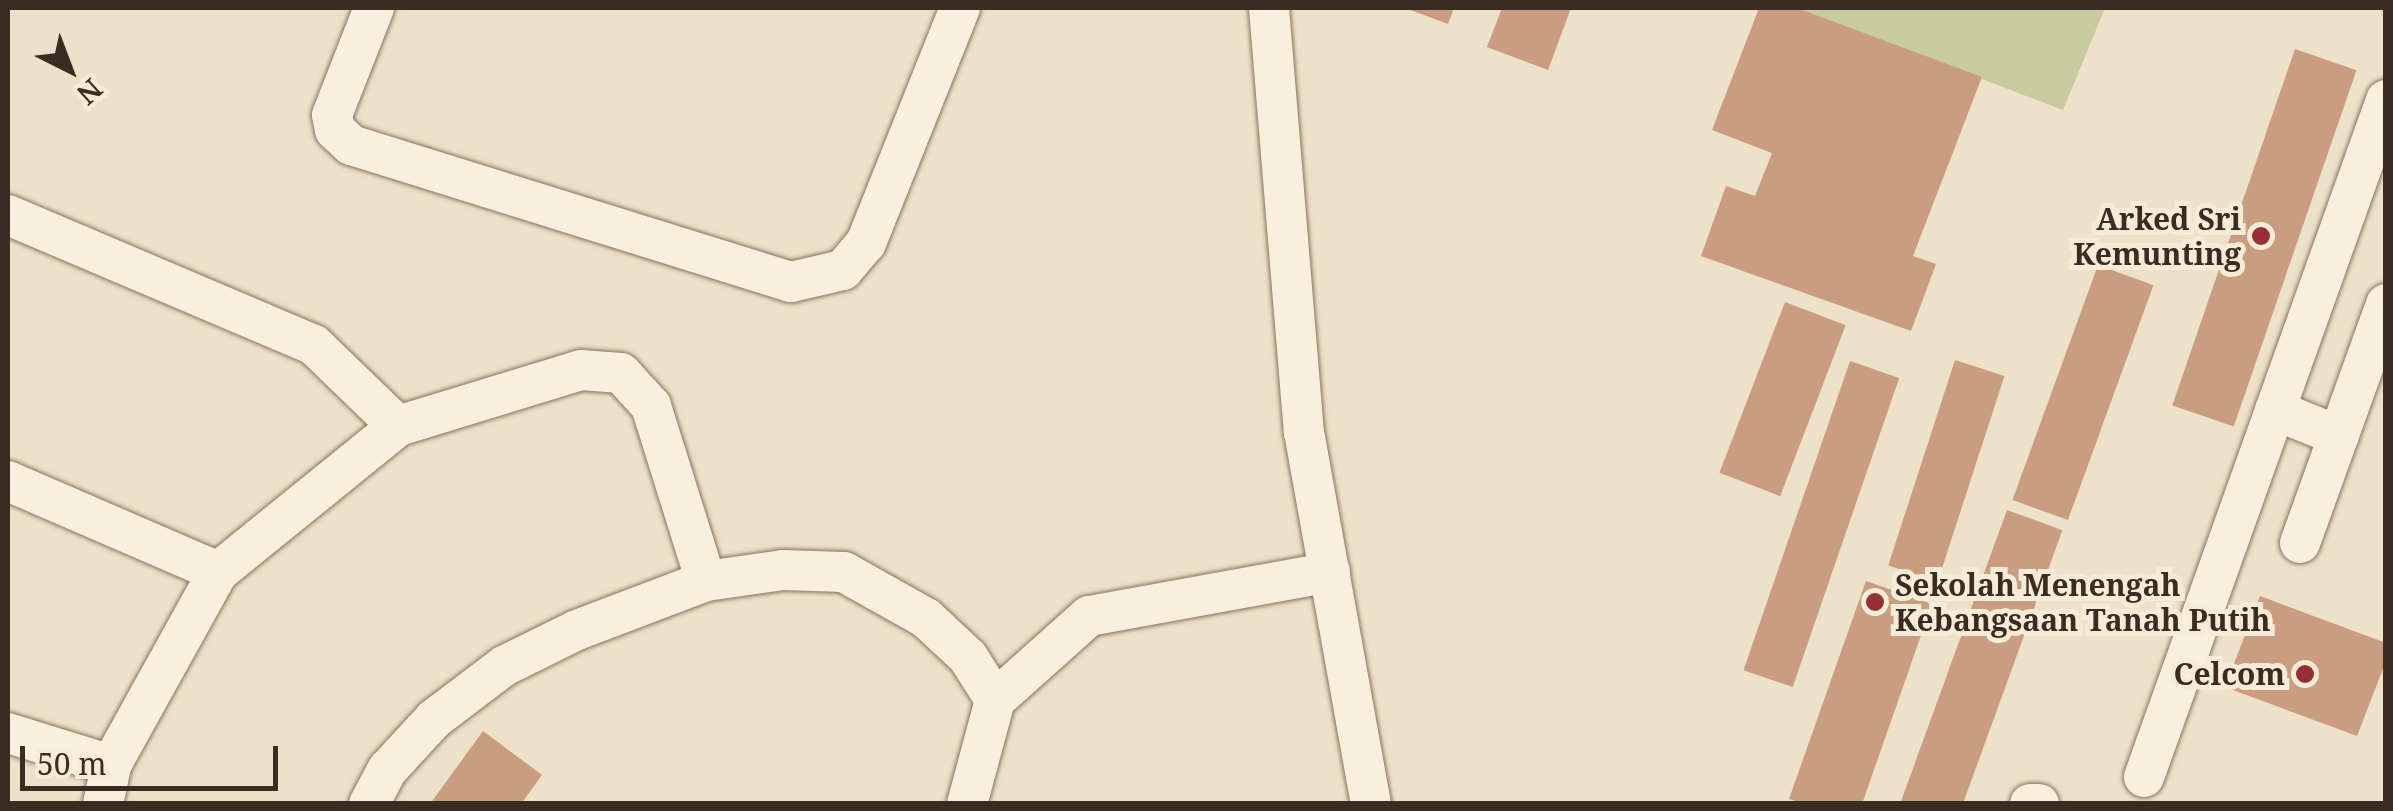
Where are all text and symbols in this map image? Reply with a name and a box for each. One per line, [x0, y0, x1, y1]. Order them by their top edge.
north arrow [20, 20, 120, 120]
text: N [69, 71, 111, 114]
place label: Arked Sri Kemunting [2073, 201, 2241, 272]
marker: Arked Sri Kemunting [2250, 225, 2272, 247]
place label: Sekolah Menengah Kebangsaan Tanah Putih [1895, 567, 2270, 638]
marker: Sekolah Menengah Kebangsaan Tanah Putih [1864, 591, 1886, 613]
place label: Celcom [2173, 656, 2285, 692]
marker: Celcom [2294, 663, 2316, 685]
scale bar [25, 726, 282, 788]
text: 50 m [37, 743, 107, 784]

